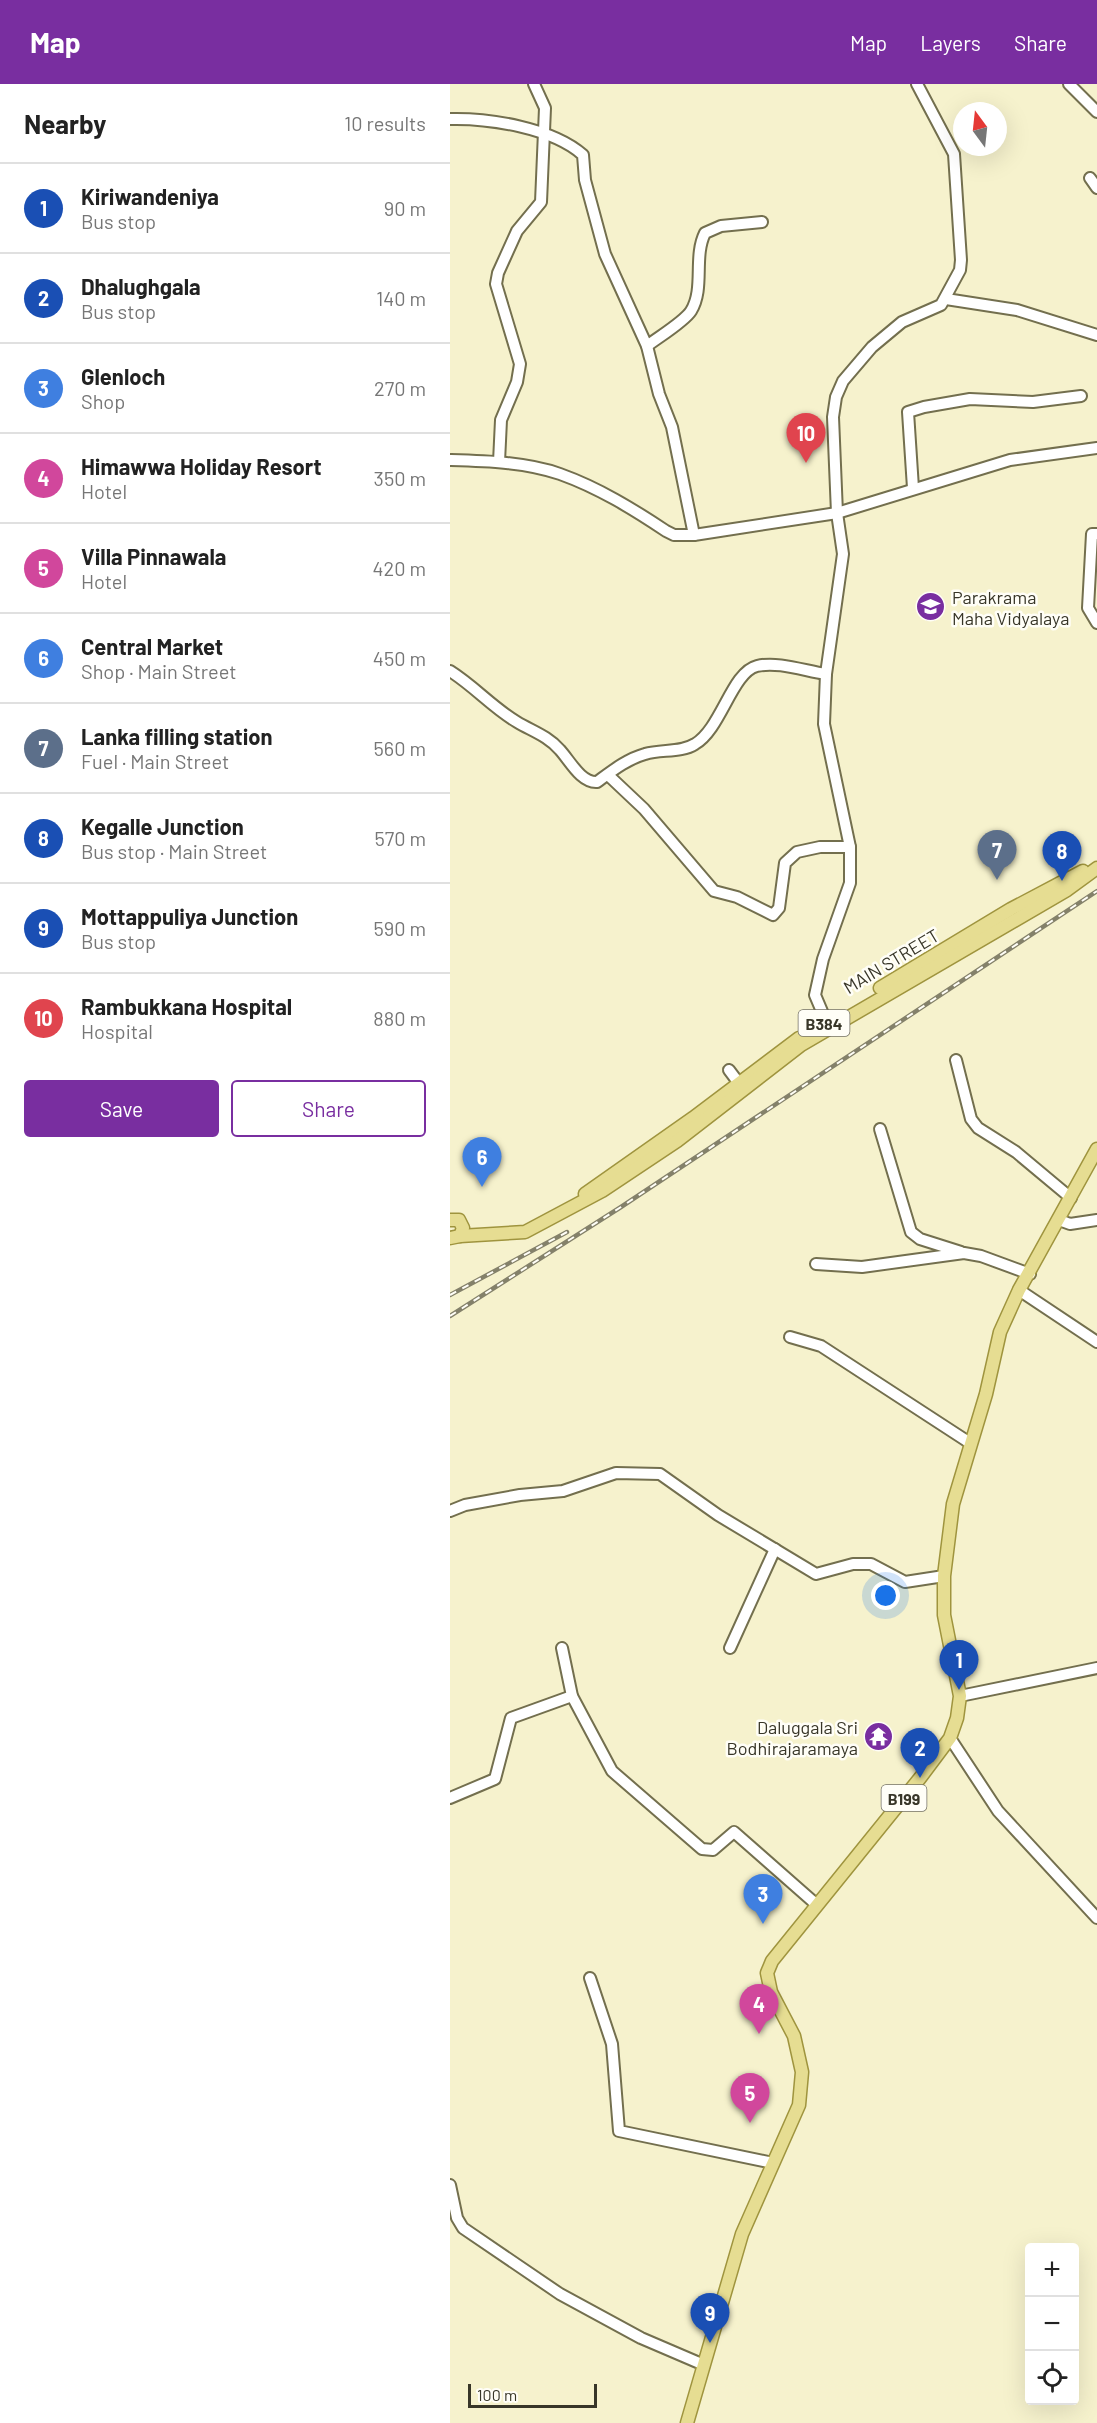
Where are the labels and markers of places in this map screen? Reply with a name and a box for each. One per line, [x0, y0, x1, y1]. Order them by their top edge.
pin: 10 [786, 414, 826, 463]
place label: Parakrama Maha Vidyalaya [952, 586, 1069, 629]
school or university icon: Parakrama Maha Vidyalaya [915, 591, 947, 623]
pin: 7 [978, 830, 1016, 880]
pin: 8 [1042, 832, 1082, 881]
pin: 6 [462, 1138, 501, 1187]
pin: 1 [940, 1640, 978, 1690]
place label: Daluggala Sri Bodhirajaramaya [726, 1716, 858, 1759]
temple icon: Daluggala Sri Bodhirajaramaya [863, 1721, 895, 1753]
pin: 2 [900, 1728, 940, 1778]
pin: 3 [744, 1874, 782, 1924]
pin: 4 [740, 1984, 778, 2034]
pin: 5 [730, 2074, 770, 2123]
pin: 9 [690, 2294, 730, 2343]

